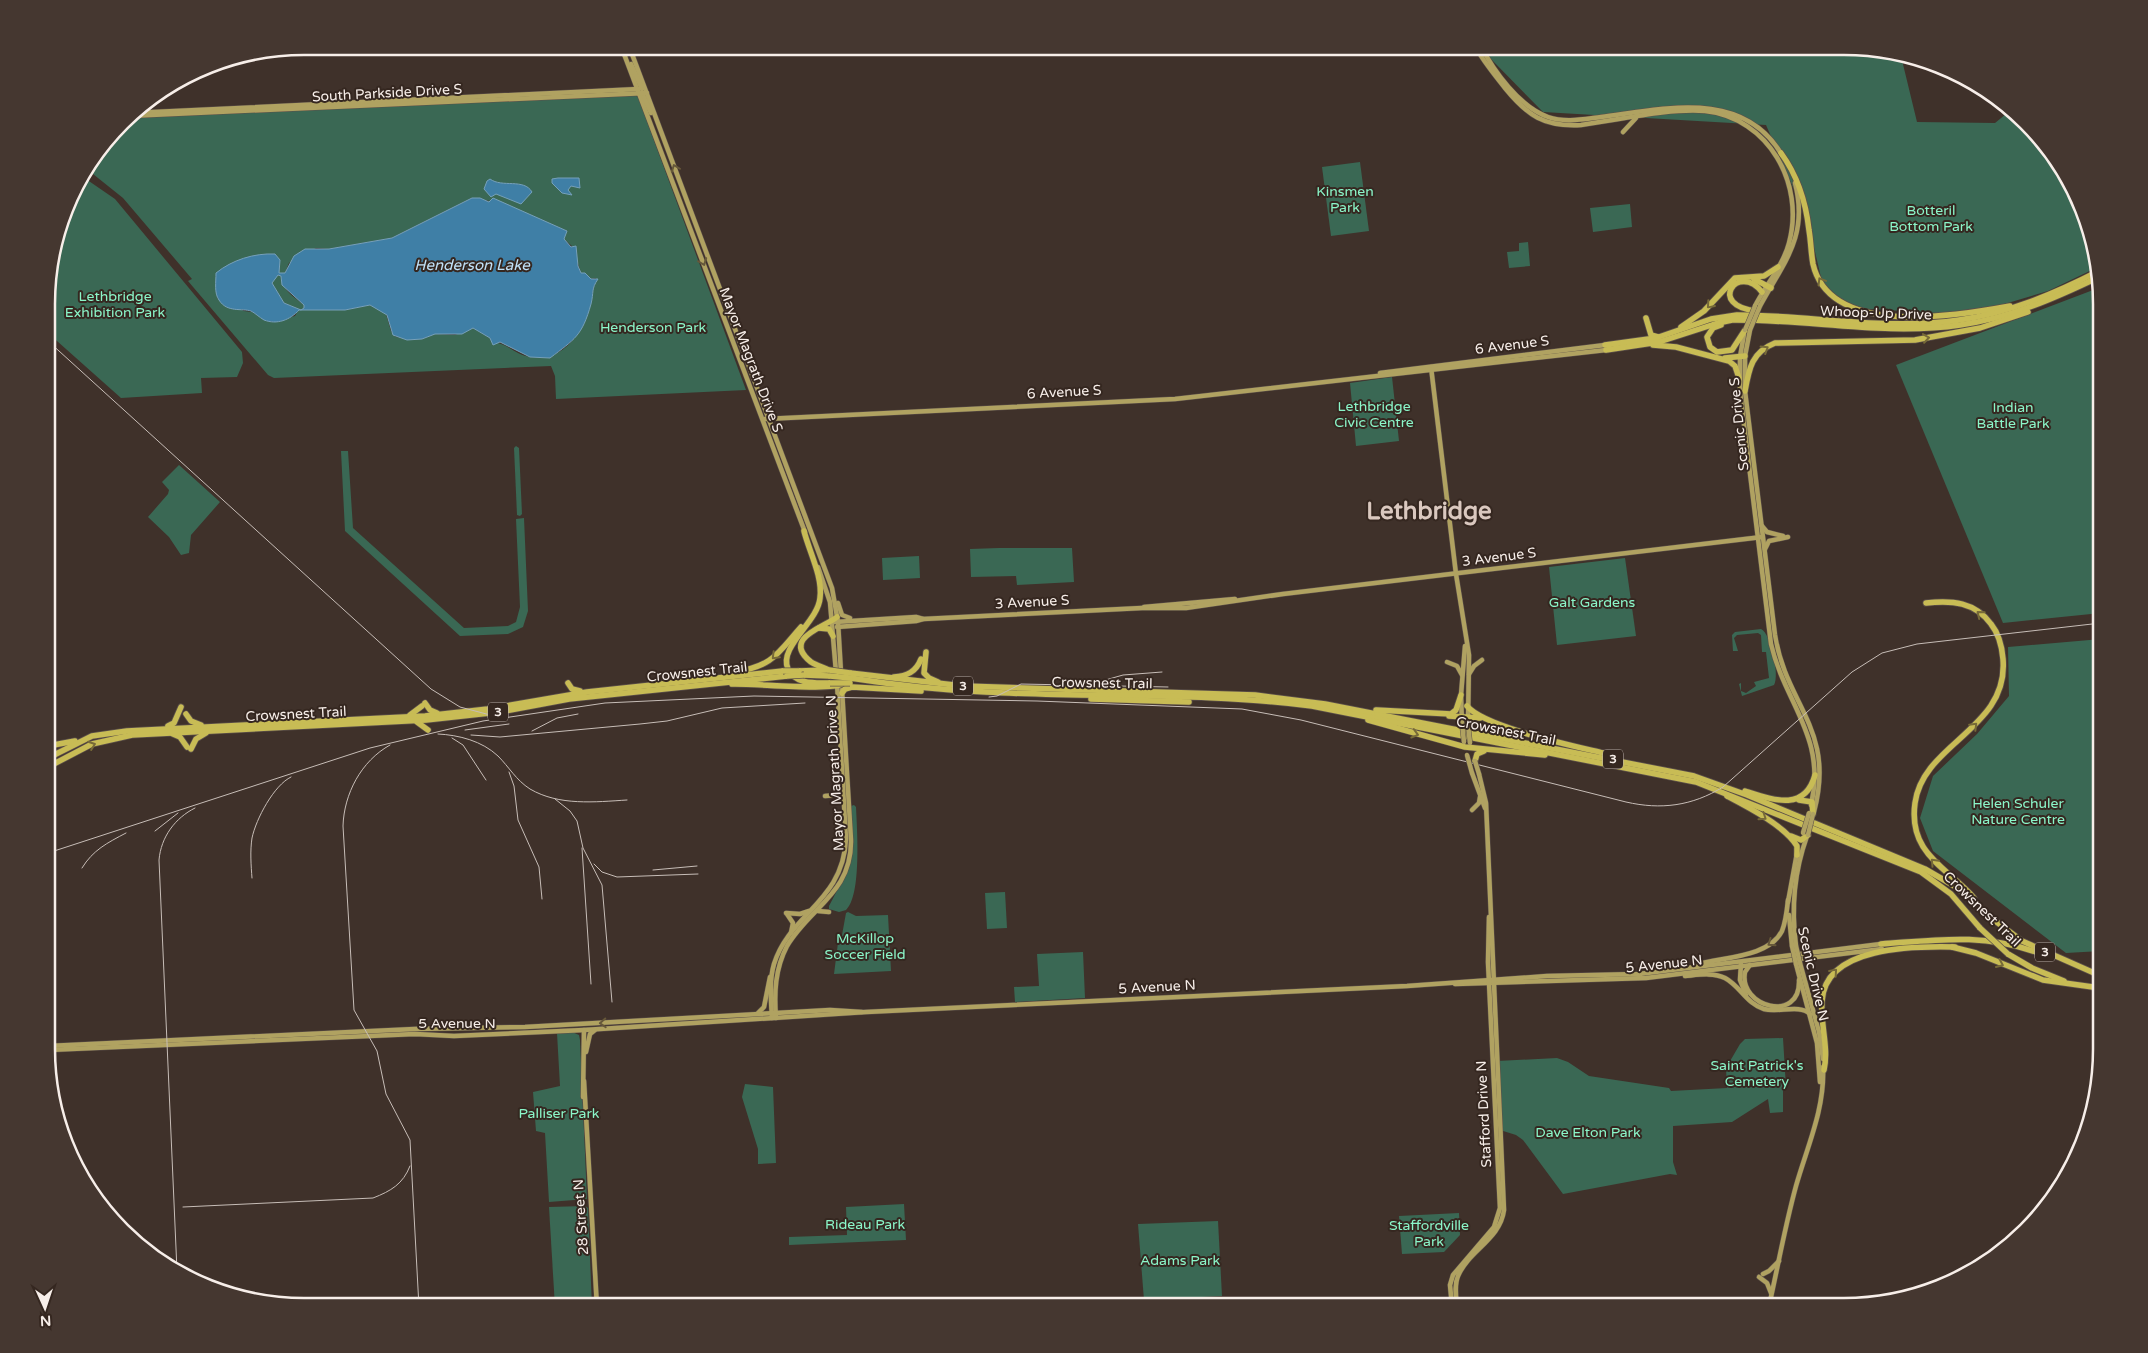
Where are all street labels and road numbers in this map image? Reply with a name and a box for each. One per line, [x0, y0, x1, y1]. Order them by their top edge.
street label: South Parkside Drive S [311, 81, 463, 105]
street label: Mayor Magrath Drive S [716, 285, 787, 435]
street label: Whoop-Up Drive [1820, 303, 1932, 323]
street label: 6 Avenue S [1474, 332, 1551, 358]
street label: Scenic Drive S [1726, 376, 1752, 472]
street label: 6 Avenue S [1026, 382, 1102, 402]
street label: 3 Avenue S [1461, 544, 1538, 570]
street label: 3 Avenue S [994, 592, 1070, 612]
street label: Crowsnest Trail [646, 658, 748, 686]
street label: Crowsnest Trail [1051, 674, 1153, 692]
road number: 3 [953, 676, 973, 696]
street label: Mayor Magrath Drive N [822, 694, 848, 852]
road number: 3 [488, 702, 508, 722]
street label: Crowsnest Trail [245, 703, 347, 725]
street label: Crowsnest Trail [1455, 713, 1557, 749]
road number: 3 [1603, 750, 1623, 769]
street label: Crowsnest Trail [1940, 868, 2024, 950]
street label: Scenic Drive N [1794, 925, 1832, 1023]
road number: 3 [2035, 942, 2055, 962]
street label: 5 Avenue N [1625, 952, 1703, 976]
street label: 5 Avenue N [1118, 976, 1196, 998]
street label: 5 Avenue N [418, 1015, 496, 1032]
street label: Stafford Drive N [1473, 1060, 1495, 1168]
street label: 28 Street N [570, 1178, 592, 1256]

